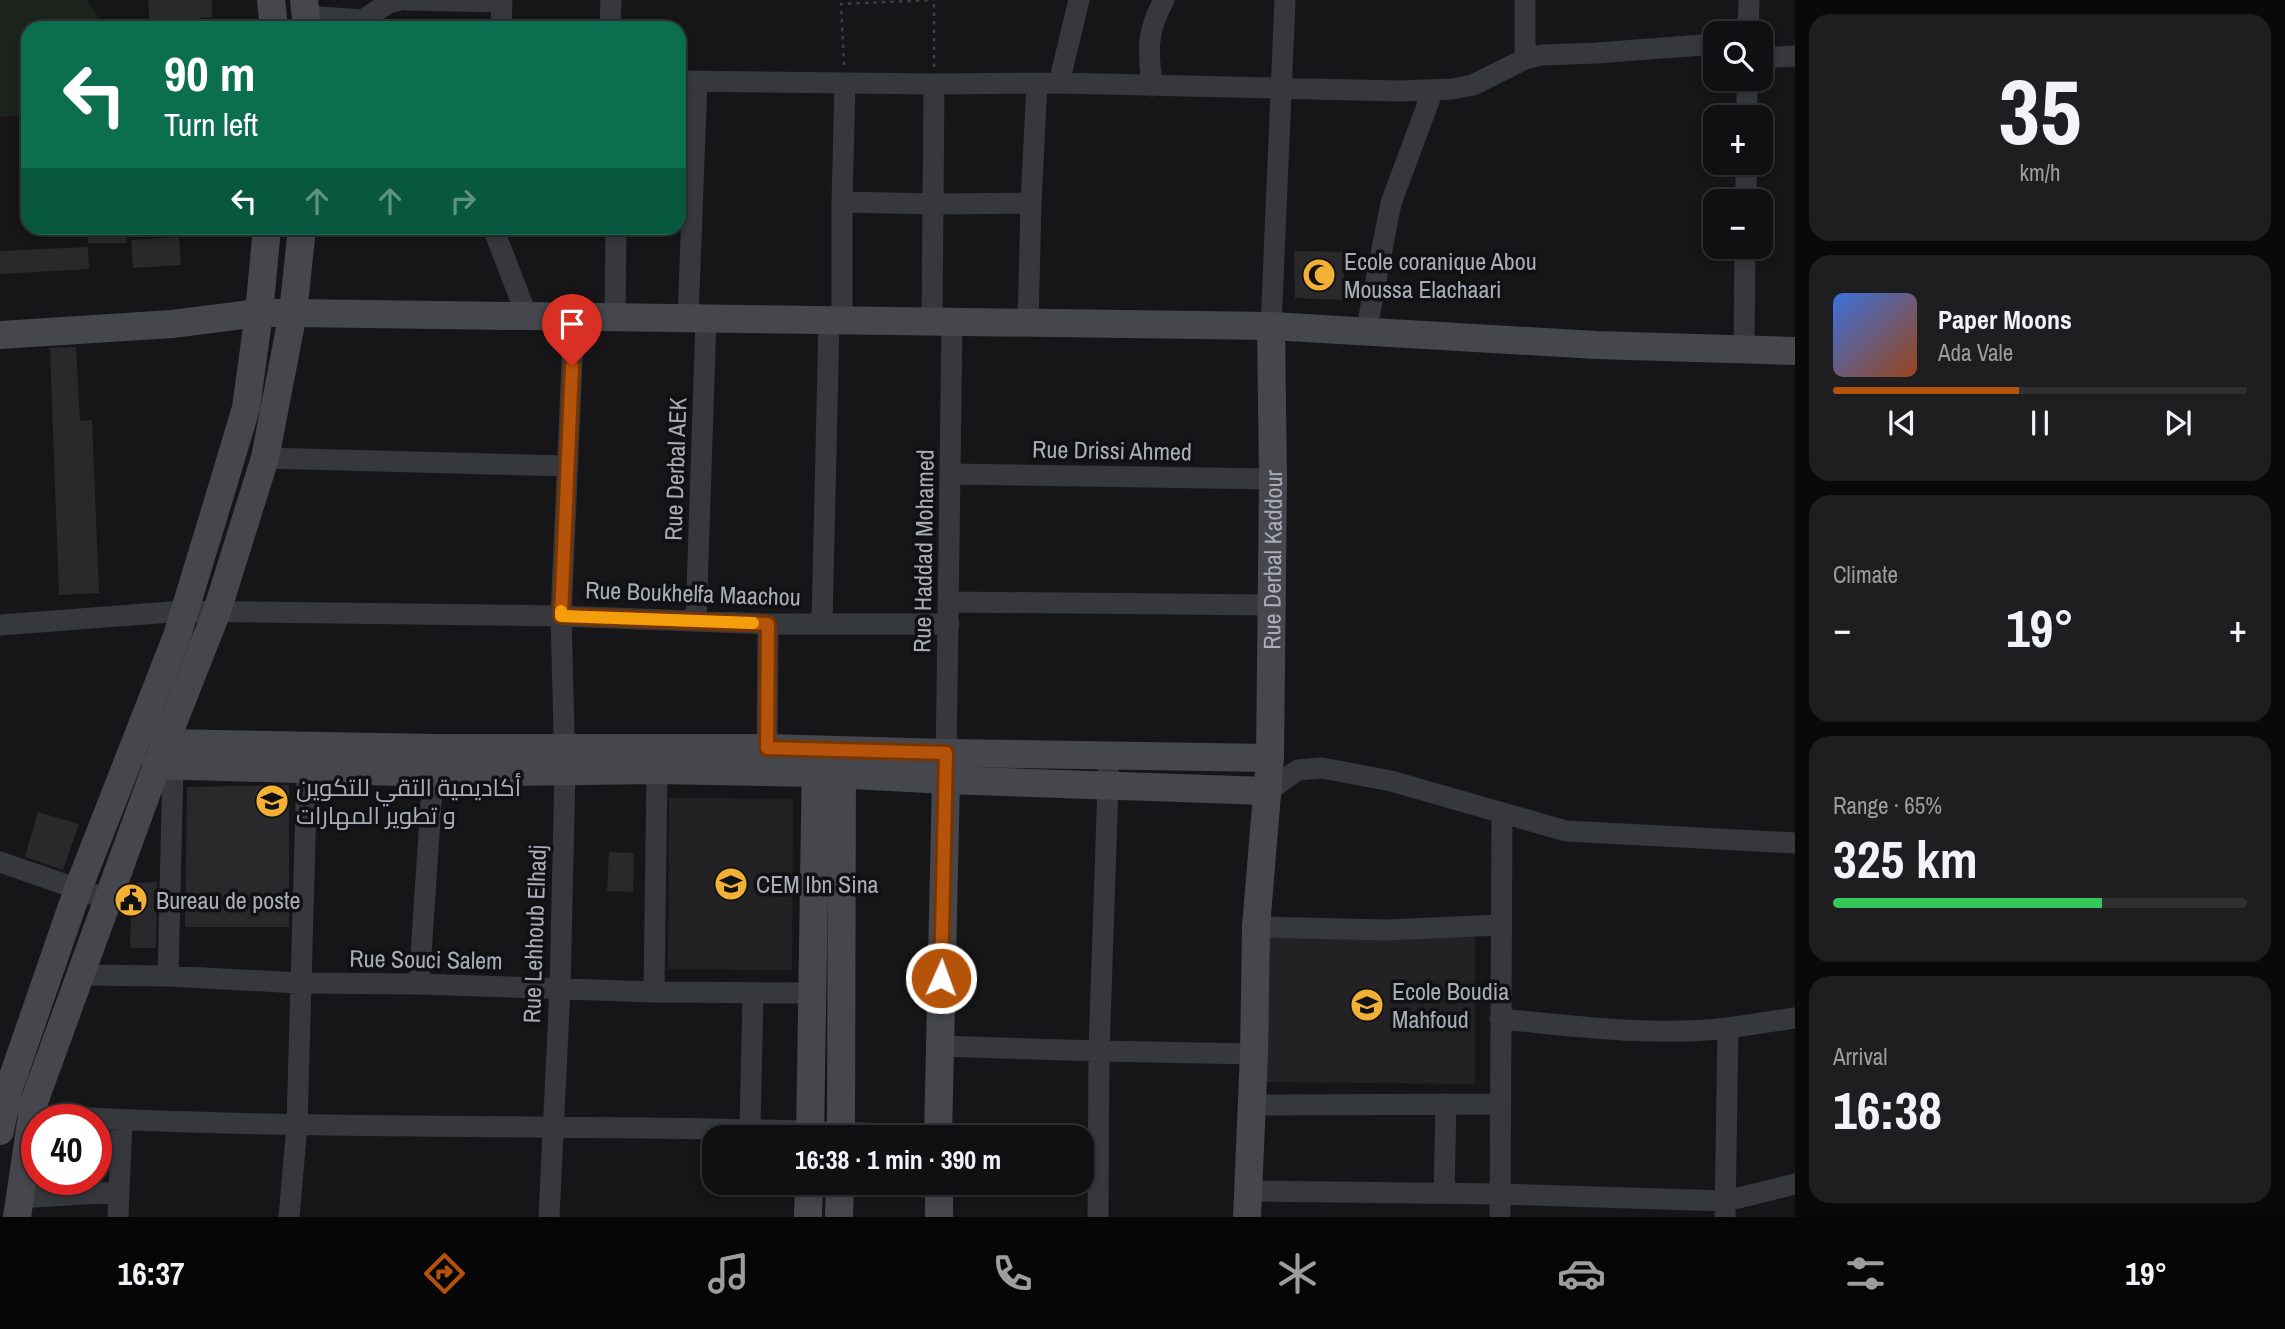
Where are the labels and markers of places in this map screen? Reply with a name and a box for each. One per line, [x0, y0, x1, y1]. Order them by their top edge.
place label: Ecole coranique Abou Moussa Elachaari [1344, 245, 1537, 305]
mosque icon: Ecole coranique Abou Moussa Elachaari [1300, 256, 1338, 294]
pin [542, 294, 602, 366]
place label: أكاديمية التقي للتكوين و تطوير المهارات [296, 771, 521, 831]
school or university icon: أكاديمية التقي للتكوين و تطوير المهارات [253, 782, 291, 820]
school or university icon: CEM Ibn Sina [712, 865, 750, 903]
place label: CEM Ibn Sina [756, 868, 879, 900]
public building icon: Bureau de poste [112, 881, 150, 919]
place label: Bureau de poste [156, 884, 300, 916]
place label: Ecole Boudia Mahfoud [1392, 975, 1509, 1035]
school or university icon: Ecole Boudia Mahfoud [1348, 986, 1386, 1024]

